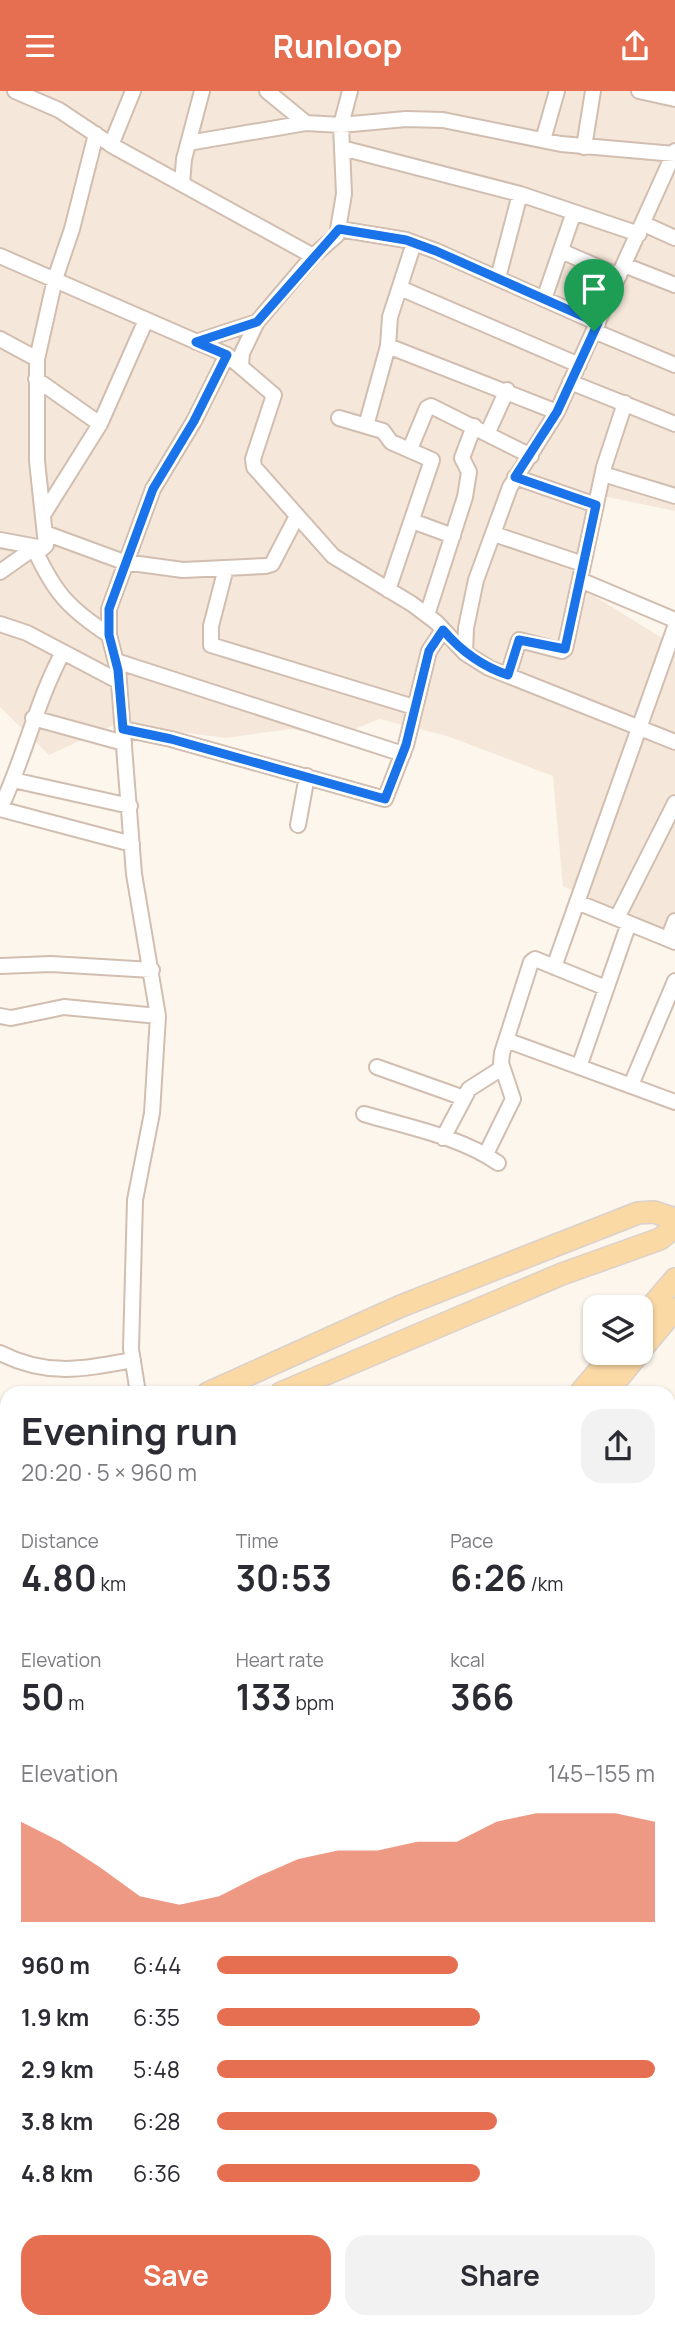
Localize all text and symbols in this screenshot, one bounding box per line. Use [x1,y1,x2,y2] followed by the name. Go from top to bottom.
[273,24,402,68] text: Runloop
[21,27,59,65] icon: menu
[616,27,654,65] icon: share
[564,259,624,331] pin
[575,270,613,308] icon: arrive
[583,1295,653,1365] map controls
[583,1295,653,1365] button: layers
[21,1404,238,1456] text: Evening run
[581,1409,655,1483] button: share
[21,1456,197,1488] text: 20:20 · 5 × 960 m
[21,1528,99,1554] text: Distance
[236,1528,279,1554] text: Time
[450,1528,493,1554] text: Pace
[21,1554,97,1602] text: 4.80
[236,1554,332,1602] text: 30:53
[450,1554,527,1602] text: 6:26
[97,1571,126,1597] text: km
[527,1571,563,1597] text: /km
[21,1647,101,1673] text: Elevation
[236,1647,324,1673] text: Heart rate
[450,1647,485,1673] text: kcal
[21,1673,65,1721] text: 50
[236,1673,292,1721] text: 133
[450,1673,514,1721] text: 366
[65,1690,84,1716] text: m
[292,1690,334,1716] text: bpm
[21,1757,118,1789] text: Elevation
[548,1757,655,1789] text: 145–155 m
[21,1949,90,1981] text: 960 m
[133,1949,182,1981] text: 6:44
[21,2001,89,2033] text: 1.9 km
[133,2001,180,2033] text: 6:35
[21,2053,94,2085] text: 2.9 km
[133,2053,180,2085] text: 5:48
[21,2105,93,2137] text: 3.8 km
[133,2105,181,2137] text: 6:28
[21,2157,93,2189] text: 4.8 km
[133,2157,181,2189] text: 6:36
[21,2235,331,2315] button: Save
[345,2235,655,2315] button: Share

